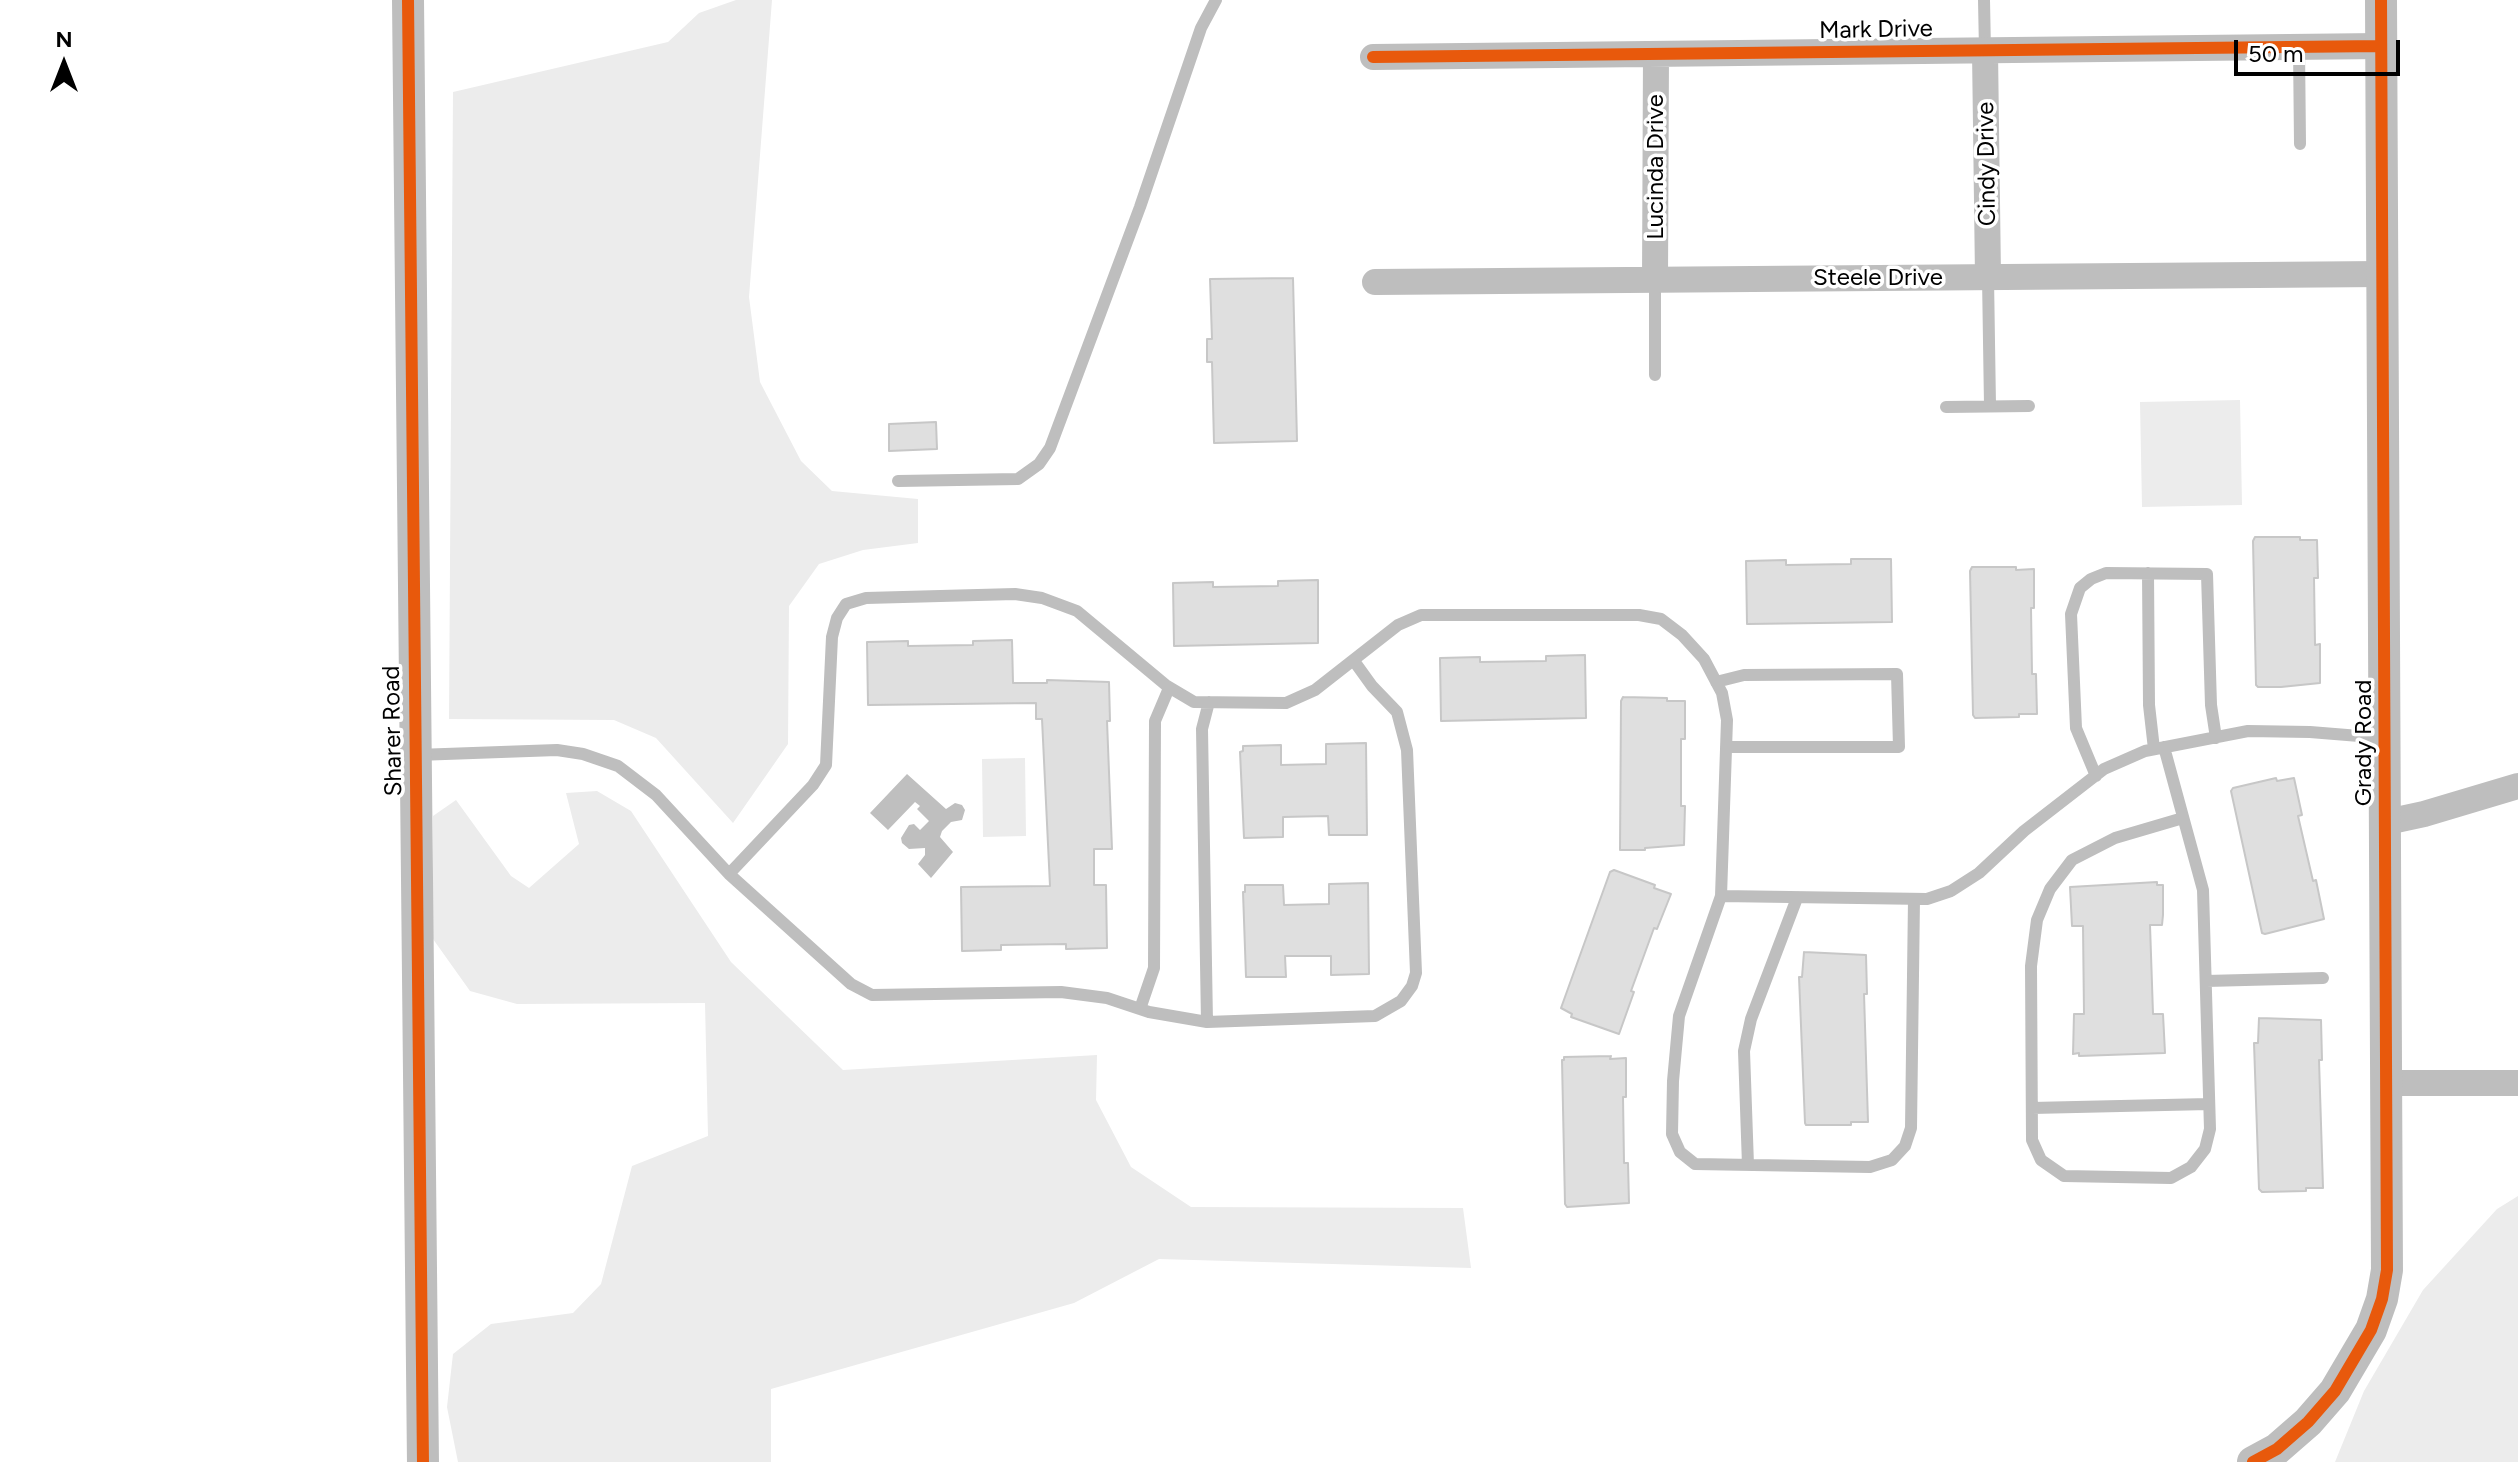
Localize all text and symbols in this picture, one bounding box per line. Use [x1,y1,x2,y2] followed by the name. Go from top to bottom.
[1819,15,1933,45] street label: Mark Drive
[24,24,104,104] north arrow
[2238,24,2404,74] scale bar
[55,26,73,53] text: N
[2248,39,2304,68] text: 50 m
[1642,94,1670,240] street label: Lucinda Drive
[1972,102,2002,226] street label: Cindy Drive
[1813,264,1943,292] street label: Steele Drive
[377,665,409,797] street label: Sharer Road
[2350,680,2378,806] street label: Grady Road

